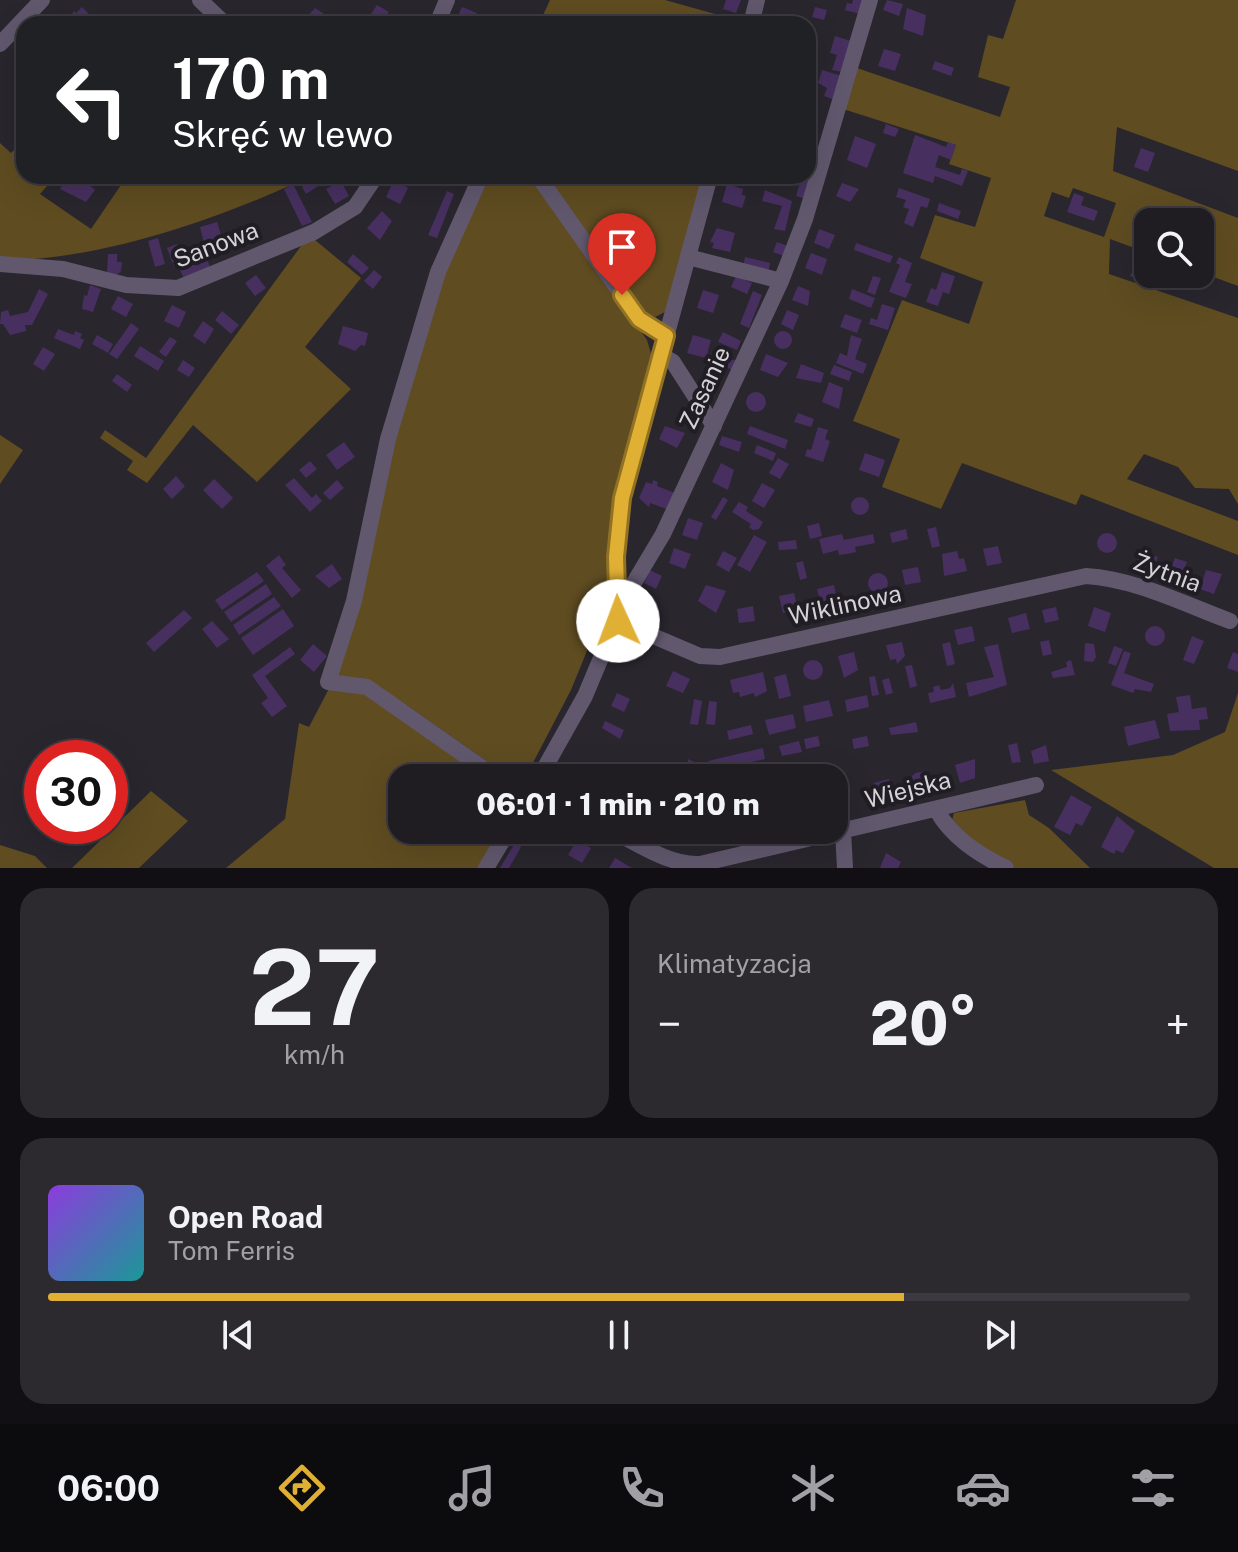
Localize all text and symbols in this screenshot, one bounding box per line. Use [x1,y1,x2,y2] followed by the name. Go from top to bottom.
[172,46,329,112] text: 170 m
[40,48,144,152] icon: left
[172,113,393,155] text: Skręć w lewo
[1134,208,1214,288] map controls
[1134,208,1214,288] button: search
[588,213,656,295] pin
[169,215,262,273] street label: Sanowa
[600,225,644,269] icon: arrive
[673,342,735,433] street label: Zasanie
[1130,547,1205,597] street label: Żytnia
[786,578,904,630] street label: Wiklinowa
[576,579,660,663] position arrow
[24,740,128,844] speed limit sign: 30
[862,765,953,813] street label: Wiejska
[476,786,760,822] text: 06:01 · 1 min · 210 m
[249,926,380,1048] text: 27
[657,948,812,979] text: Klimatyzacja
[870,988,977,1059] text: 20°
[657,998,681,1050] text: −
[1166,998,1190,1050] text: +
[284,1039,345,1070] text: km/h
[168,1199,323,1235] text: Open Road
[168,1235,295,1266] text: Tom Ferris
[216,1313,260,1357] icon: previous
[597,1313,641,1357] icon: pause
[978,1313,1022,1357] icon: next
[274,1460,330,1516] icon: directions
[444,1460,500,1516] icon: music
[614,1460,670,1516] icon: phone
[785,1460,841,1516] icon: climate
[955,1460,1011,1516] icon: car
[1125,1460,1181,1516] icon: filters
[57,1467,160,1509] text: 06:00

